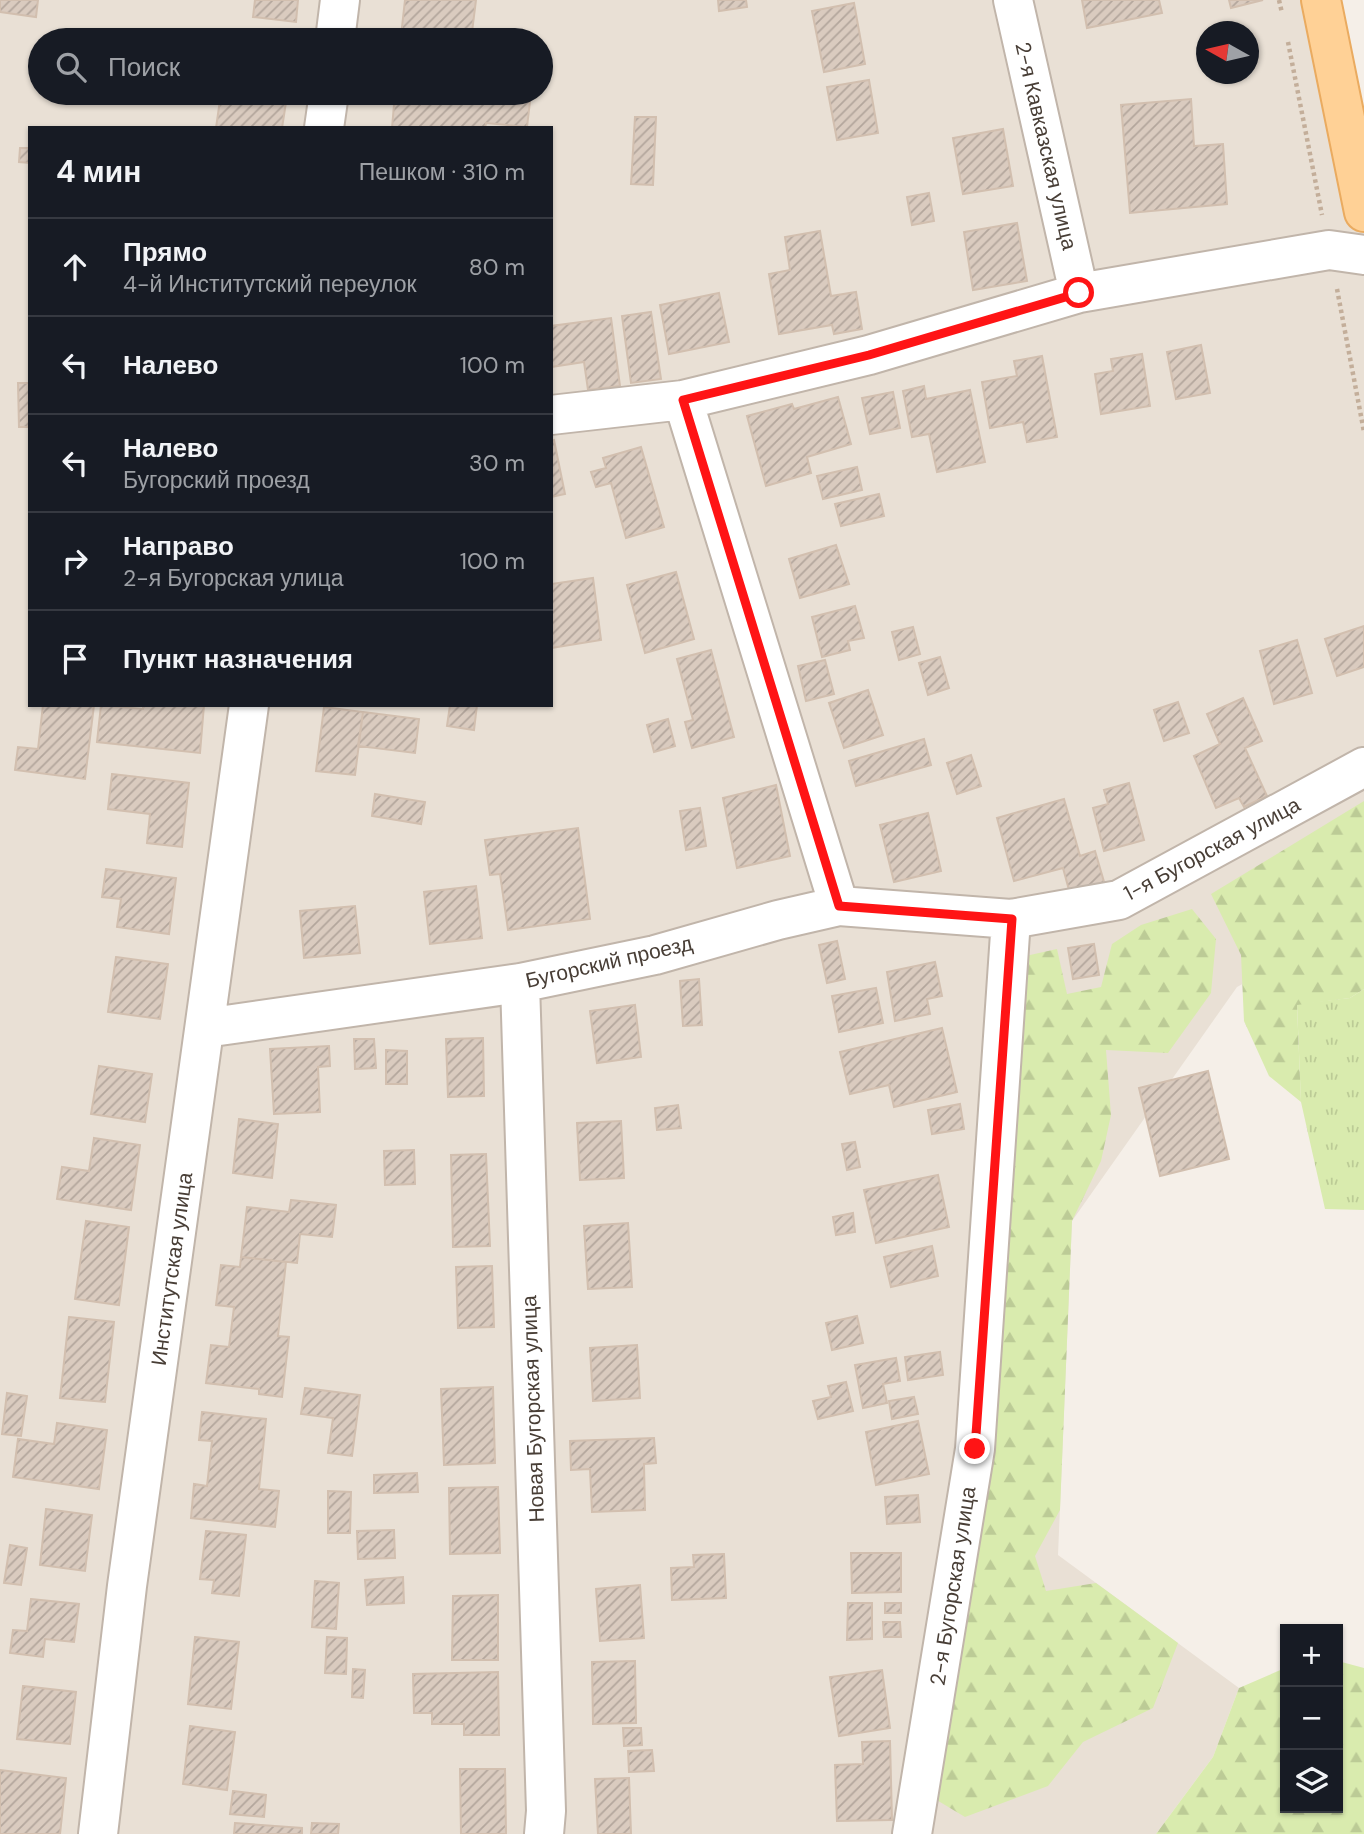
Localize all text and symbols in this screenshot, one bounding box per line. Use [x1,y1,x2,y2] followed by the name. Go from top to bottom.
[1196,21,1259,84] north arrow
[28,28,553,105] search box
[1008,39,1084,253] street label: 2-я Кавказская улица
[52,48,90,86] icon: search
[108,50,180,84] text: Поиск
[56,152,141,191] text: 4 мин
[359,157,525,187] text: Пешком · 310 m
[123,235,207,269] text: Прямо
[56,248,94,286] icon: ahead
[469,252,525,282] text: 80 m
[123,269,417,299] text: 4-й Институтский переулок
[1063,277,1094,308] route start
[56,346,94,384] icon: left
[123,348,218,382] text: Налево
[460,350,525,380] text: 100 m
[123,431,218,465] text: Налево
[56,444,94,482] icon: left
[469,448,525,478] text: 30 m
[123,465,310,495] text: Бугорский проезд
[123,529,234,563] text: Направо
[56,542,94,580] icon: right
[460,546,525,576] text: 100 m
[123,563,343,593] text: 2-я Бугорская улица
[56,640,94,678] icon: arrive
[123,642,353,676] text: Пункт назначения
[1119,791,1305,907] street label: 1-я Бугорская улица
[523,929,695,995] street label: Бугорский проезд
[145,1170,199,1367] street label: Институтская улица
[515,1295,551,1523] street label: Новая Бугорская улица
[959,1433,990,1464] route end
[923,1484,983,1688] street label: 2-я Бугорская улица
[1280,1624,1343,1813] map controls
[1280,1624,1343,1687] button: +
[1280,1687,1343,1750] button: −
[1280,1750,1343,1813] button: layers

